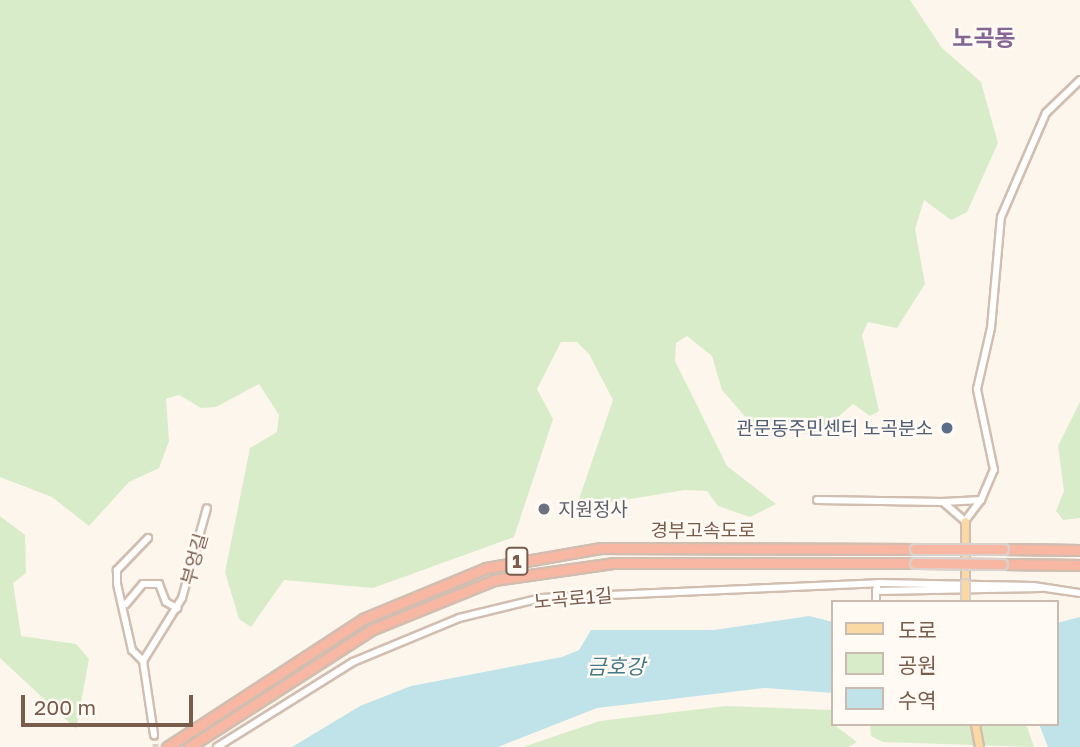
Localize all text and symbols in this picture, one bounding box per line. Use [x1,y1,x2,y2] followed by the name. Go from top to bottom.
[952,23,1016,51] district label: 노곡동
[736,417,933,439] place label: 관문동주민센터 노곡분소
[939,420,955,436] marker: 관문동주민센터 노곡분소
[558,498,628,520] place label: 지원정사
[536,501,552,517] marker: 지원정사
[651,519,755,541] street label: 경부고속도로
[176,531,212,587] street label: 부엉길
[505,546,529,576] road number: 1
[533,583,613,613] street label: 노곡로1길
[832,600,1059,726] legend
[898,617,937,643] text: 도로
[898,652,937,678] text: 공원
[587,653,645,679] water label: 금호강
[24,680,196,724] scale bar
[898,687,937,713] text: 수역
[34,694,96,720] text: 200 m

